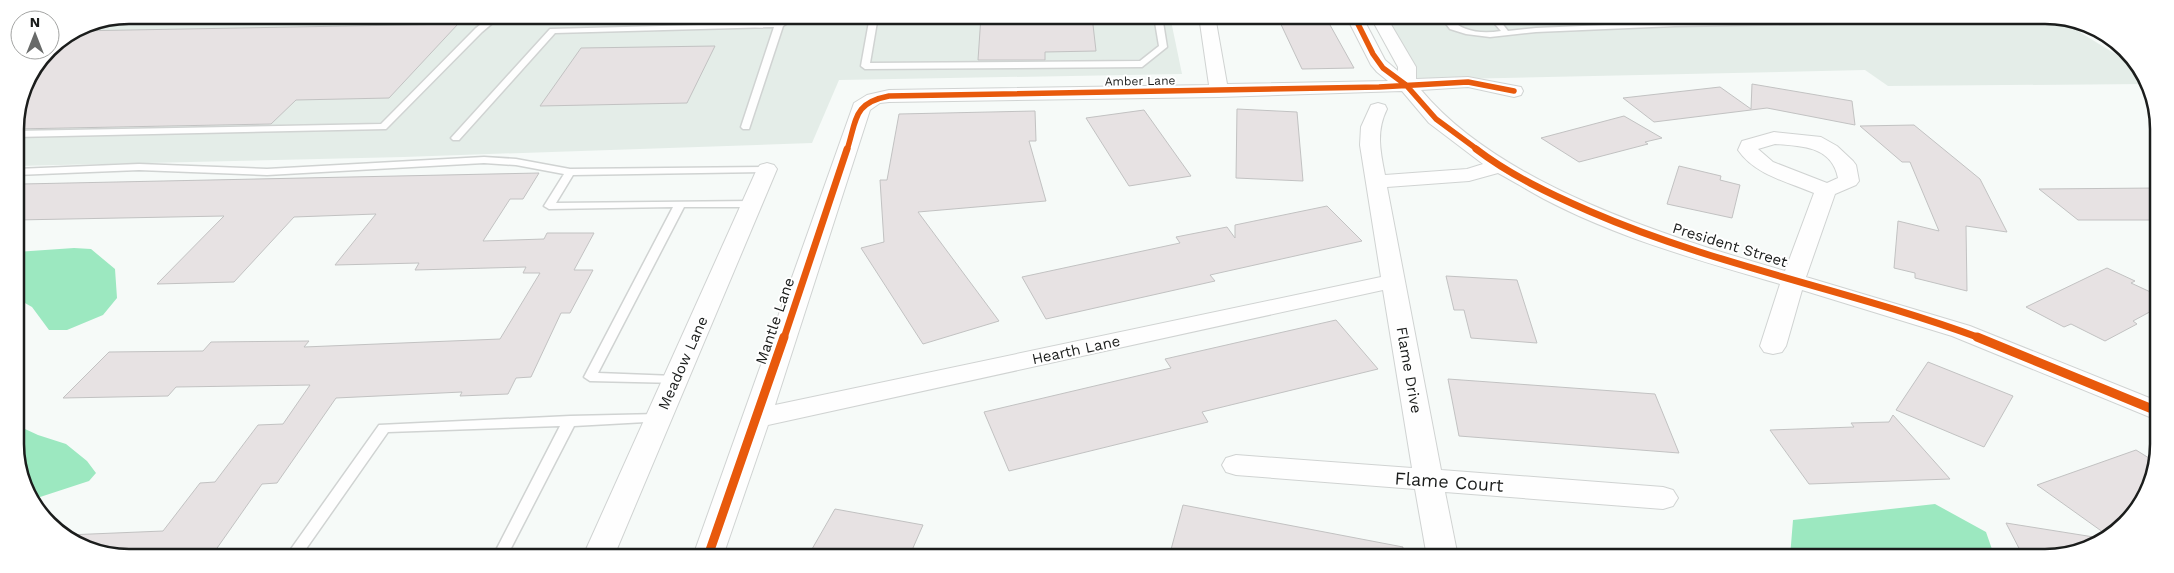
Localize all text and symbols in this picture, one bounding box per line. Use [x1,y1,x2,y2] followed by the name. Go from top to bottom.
[10,10,60,60] north arrow
[30,14,40,30] text: N
[1104,73,1176,89] street label: Amber Lane
[1670,219,1790,271] street label: President Street
[752,275,798,367] street label: Mantle Lane
[654,313,712,413] street label: Meadow Lane
[1393,325,1425,415] street label: Flame Drive
[1030,332,1122,368] street label: Hearth Lane
[1394,467,1505,496] street label: Flame Court

